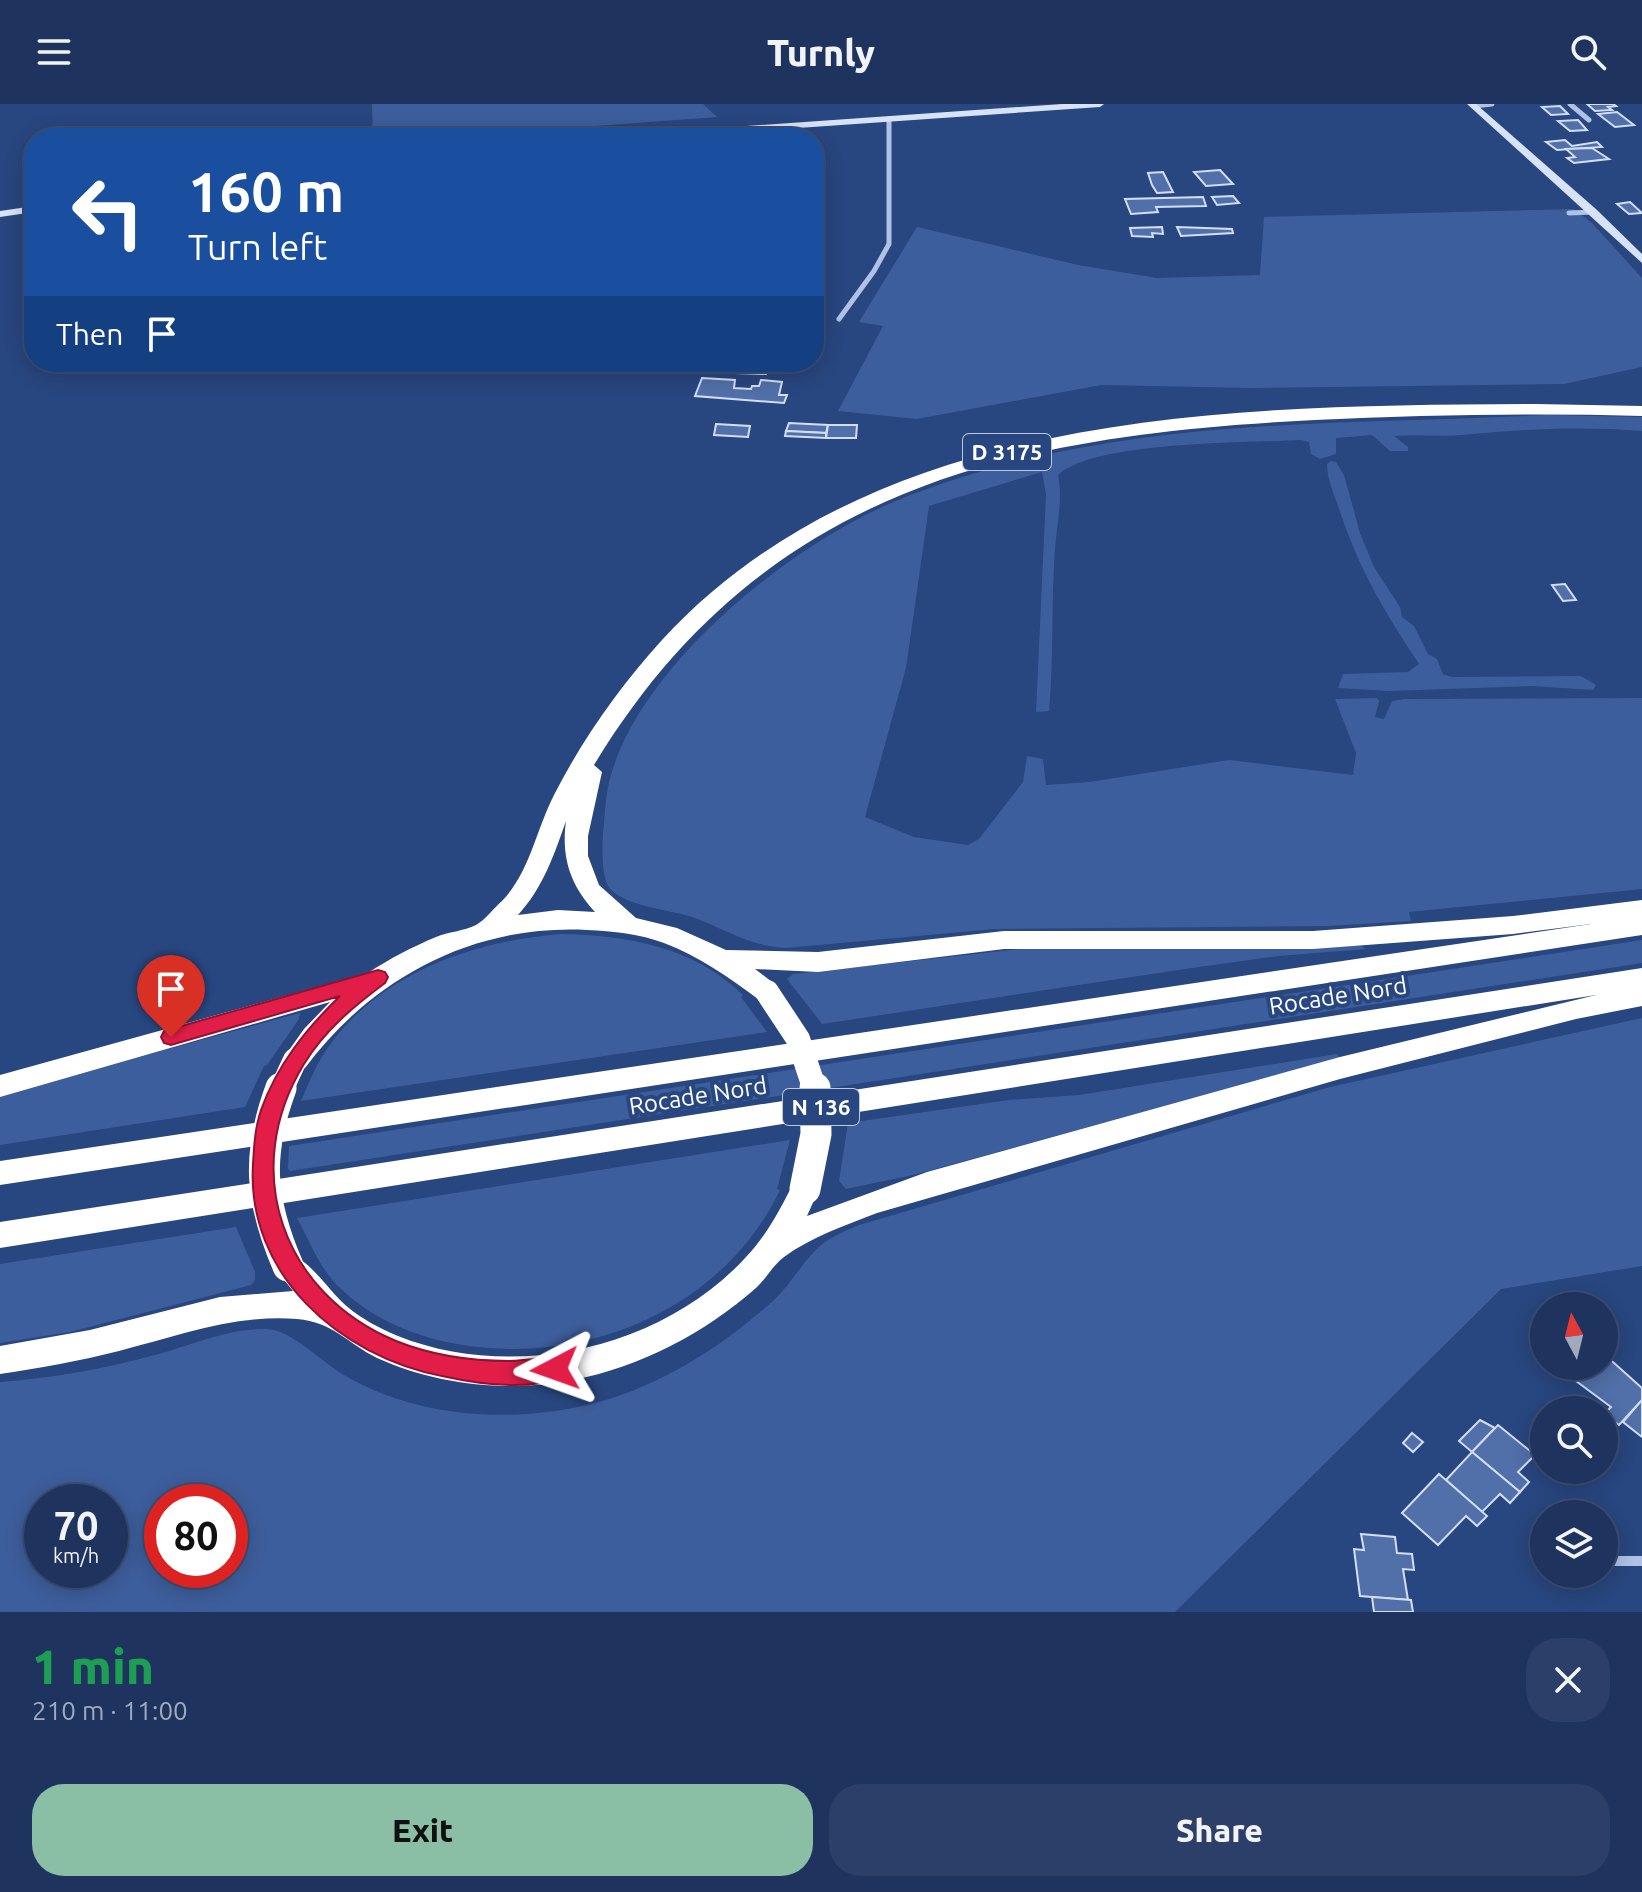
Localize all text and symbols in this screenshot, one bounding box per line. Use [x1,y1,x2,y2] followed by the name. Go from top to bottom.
[32,30,76,74] icon: menu
[1566,30,1610,74] icon: search
[767,32,875,73] text: Turnly
[56,160,160,264] icon: left
[188,160,344,223] text: 160 m
[188,226,327,267] text: Turn left
[140,312,184,356] icon: arrive
[56,317,124,351] text: Then
[963,434,1051,470] road number: D 3175
[137,955,205,1037] pin
[149,967,193,1011] icon: arrive
[1267,971,1409,1020] street label: Rocade Nord
[627,1071,769,1120] street label: Rocade Nord
[783,1089,859,1125] road number: N 136
[1530,1292,1618,1380] north arrow
[1530,1292,1618,1588] map controls
[513,1327,597,1411] position arrow
[1530,1396,1618,1484] button: search
[144,1484,248,1588] speed limit sign: 80
[1530,1500,1618,1588] button: layers
[53,1503,99,1548] text: 70
[53,1544,99,1567] text: km/h
[1526,1638,1610,1722] button: close
[32,1639,154,1693] text: 1 min
[32,1696,188,1725] text: 210 m · 11:00
[32,1784,813,1876] button: Exit
[829,1784,1610,1876] button: Share

